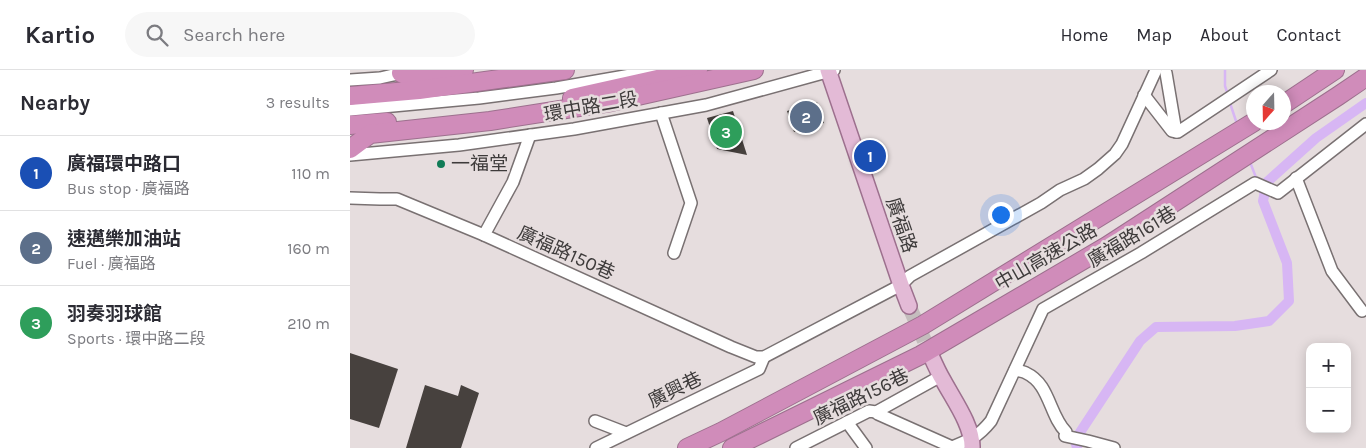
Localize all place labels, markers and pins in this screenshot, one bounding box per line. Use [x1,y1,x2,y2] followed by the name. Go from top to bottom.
[790,98,822,136] pin: 2
[710,113,742,151] pin: 3
[854,137,886,175] pin: 1
[451,153,508,175] place label: 一福堂
[435,158,447,170] marker: 一福堂

